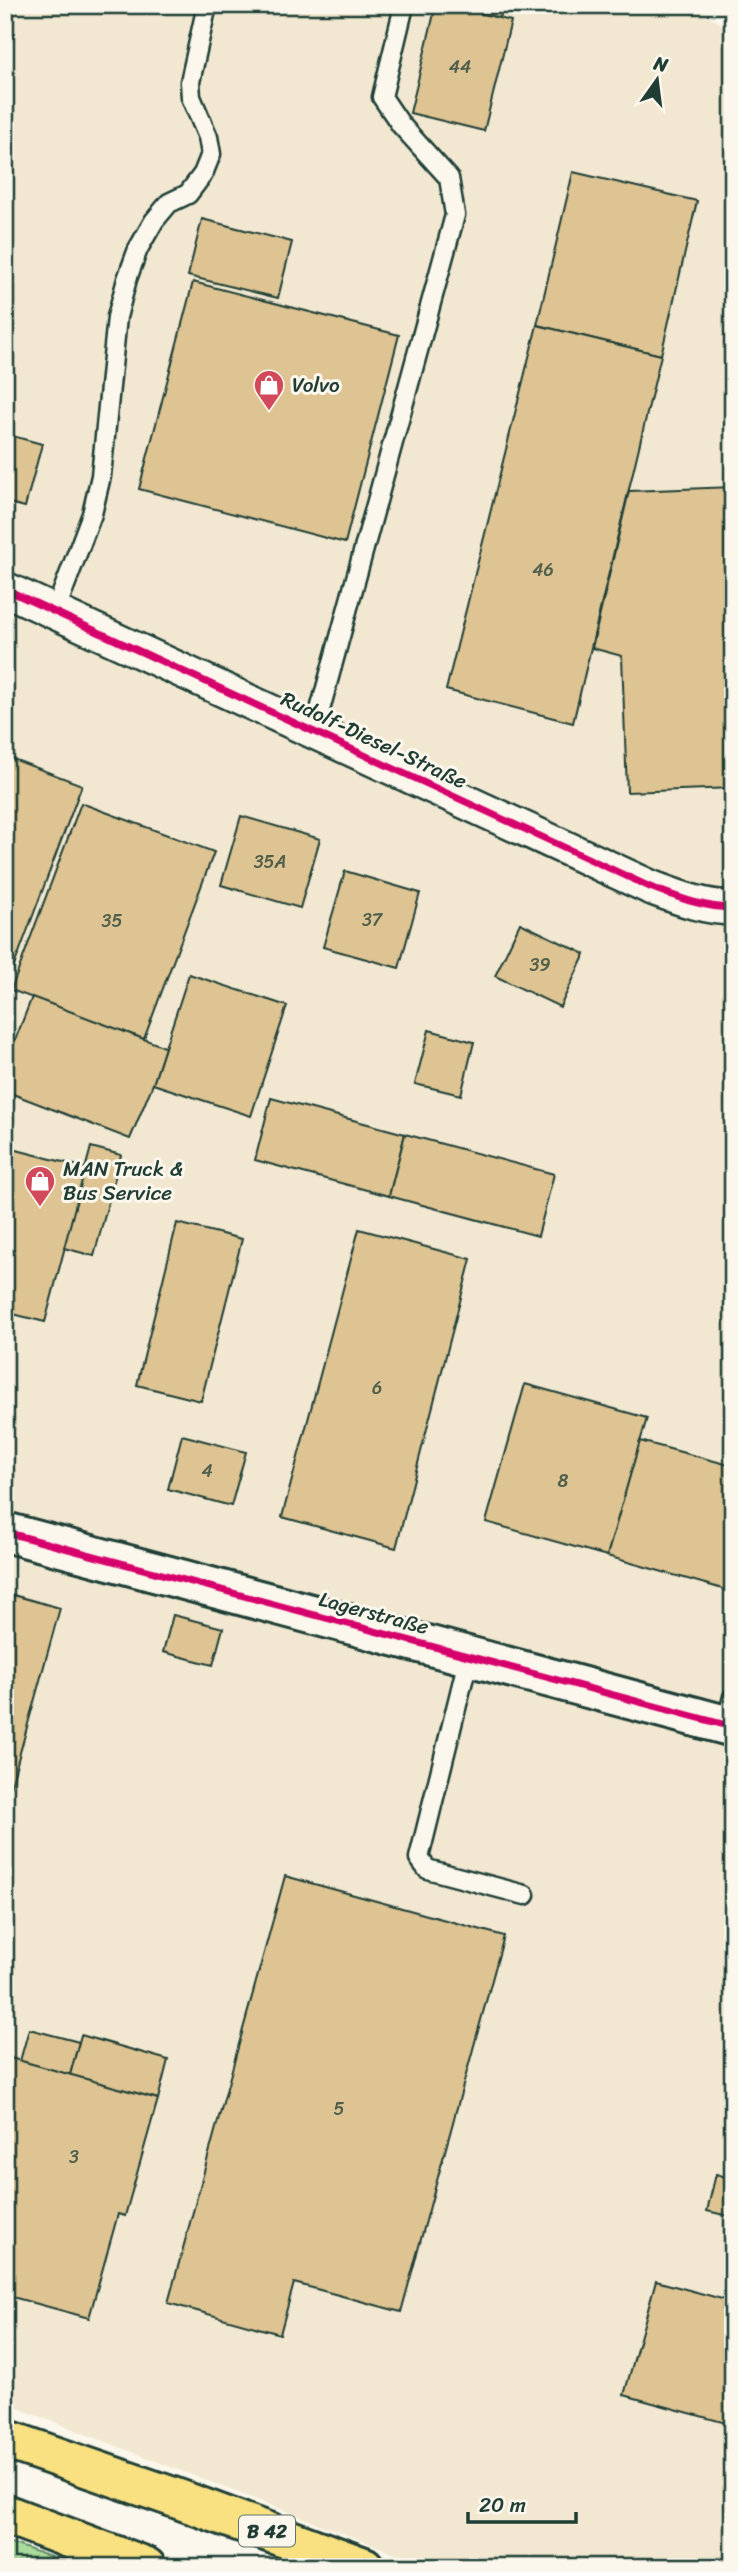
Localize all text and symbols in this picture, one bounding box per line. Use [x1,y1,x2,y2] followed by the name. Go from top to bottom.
[622,46,692,116] north arrow
[650,46,672,82] text: N
[449,51,471,83] house number: 44
[292,366,340,404] place label: Volvo
[252,368,286,412] shop icon: Volvo
[532,554,554,586] house number: 46
[274,680,474,800] street label: Rudolf-Diesel-Straße
[254,846,286,878] house number: 35A
[362,904,384,936] house number: 37
[102,905,122,937] house number: 35
[530,949,550,981] house number: 39
[63,1150,183,1212] place label: MAN Truck & Bus Service
[23,1164,57,1208] shop icon: MAN Truck & Bus Service
[372,1372,382,1404] house number: 6
[201,1455,213,1487] house number: 4
[558,1465,569,1497] house number: 8
[315,1580,433,1646] street label: Lagerstraße
[334,2093,345,2125] house number: 5
[69,2141,79,2173] house number: 3
[468,2481,577,2525] scale bar
[479,2486,526,2524] text: 20 m
[239,2516,295,2546] road number: B 42

